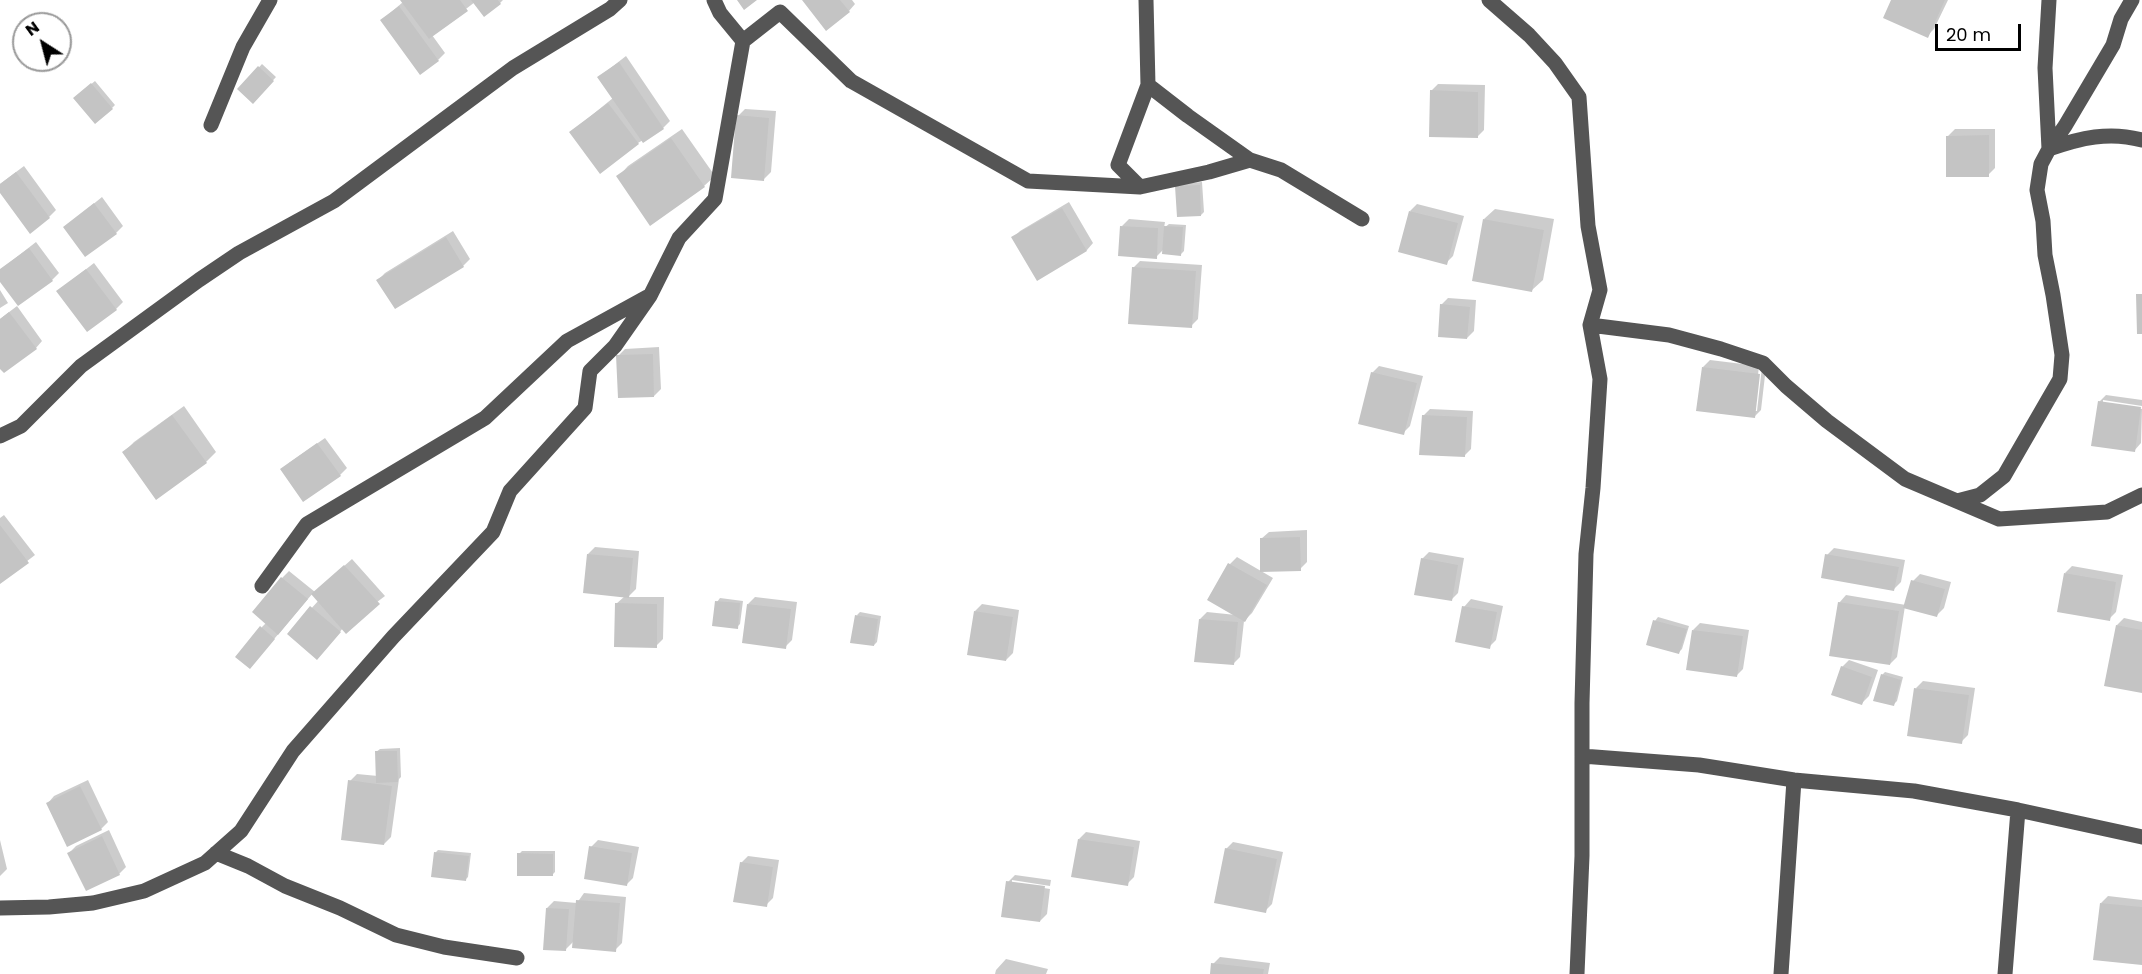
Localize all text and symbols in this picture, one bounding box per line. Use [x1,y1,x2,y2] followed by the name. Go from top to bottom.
[12,12,72,72] north arrow
[1938,12,2024,50] scale bar
[21,16,44,41] text: N
[1946,22,1991,47] text: 20 m

